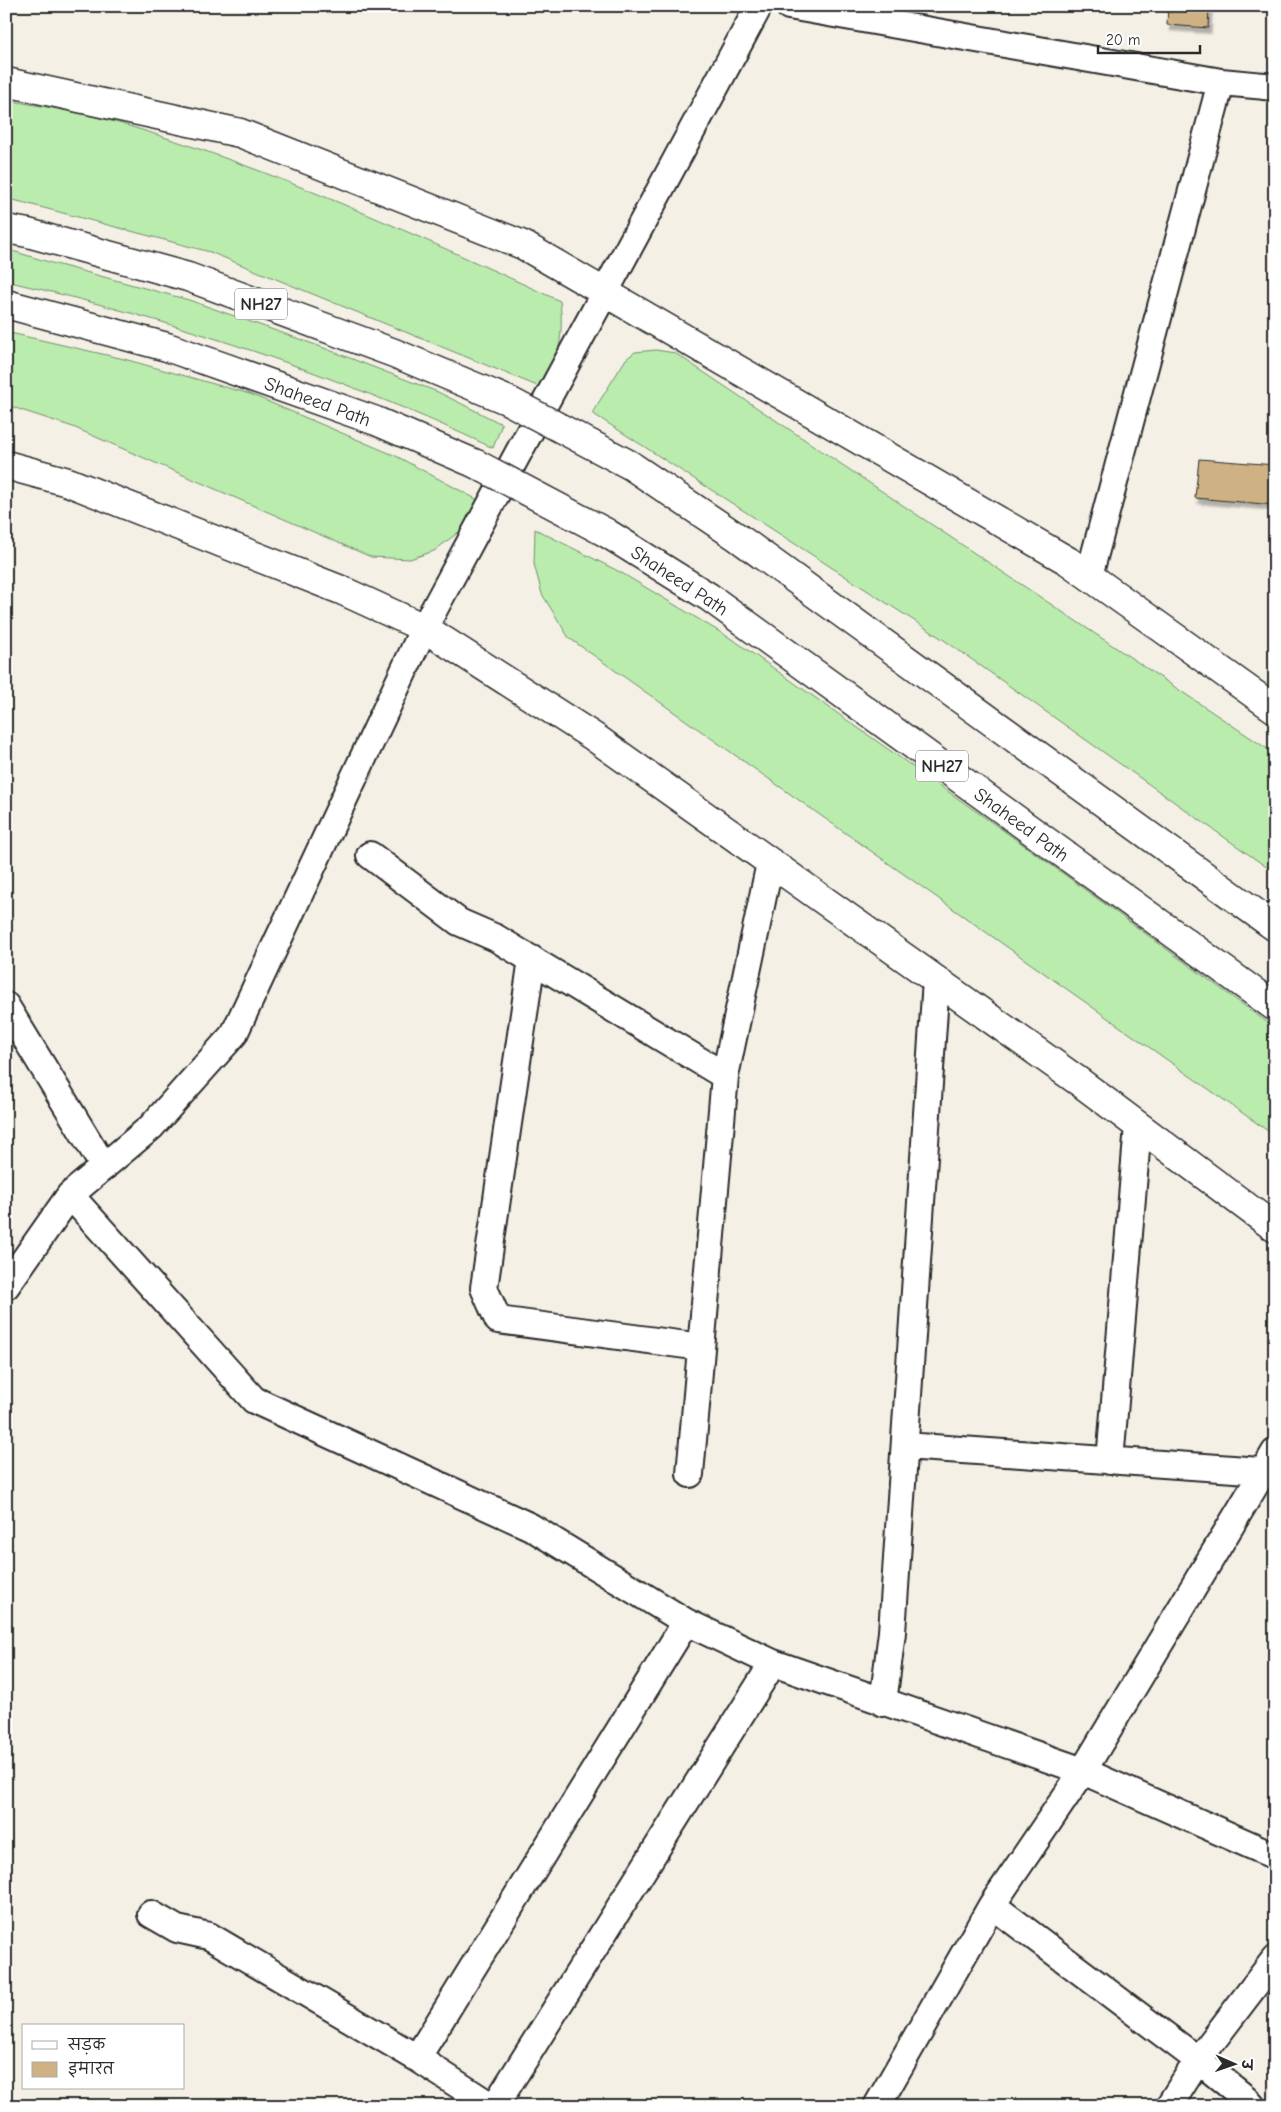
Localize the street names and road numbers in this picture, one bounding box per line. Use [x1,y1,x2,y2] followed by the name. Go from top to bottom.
[235,288,287,320] road number: NH27
[262,373,374,431] street label: Shaheed Path
[627,541,732,620] street label: Shaheed Path
[916,750,968,781] road number: NH27
[970,783,1073,866] street label: Shaheed Path

